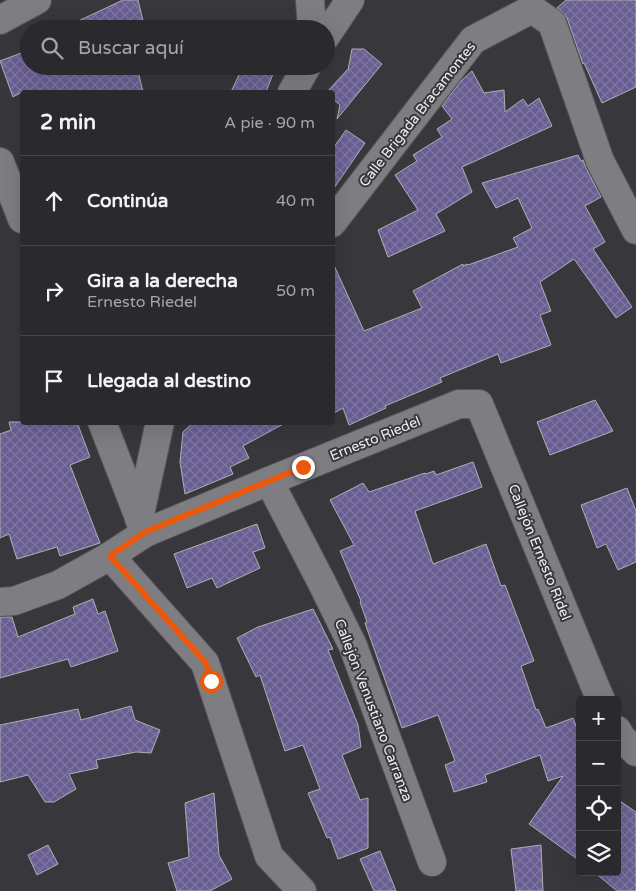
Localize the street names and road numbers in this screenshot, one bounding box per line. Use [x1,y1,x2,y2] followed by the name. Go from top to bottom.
[355,38,479,190] street label: Calle Brigada Bracamontes
[327,413,423,464] street label: Ernesto Riedel
[504,482,575,623] street label: Callejón Ernesto Ridel
[331,616,416,804] street label: Callejón Venustiano Carranza

